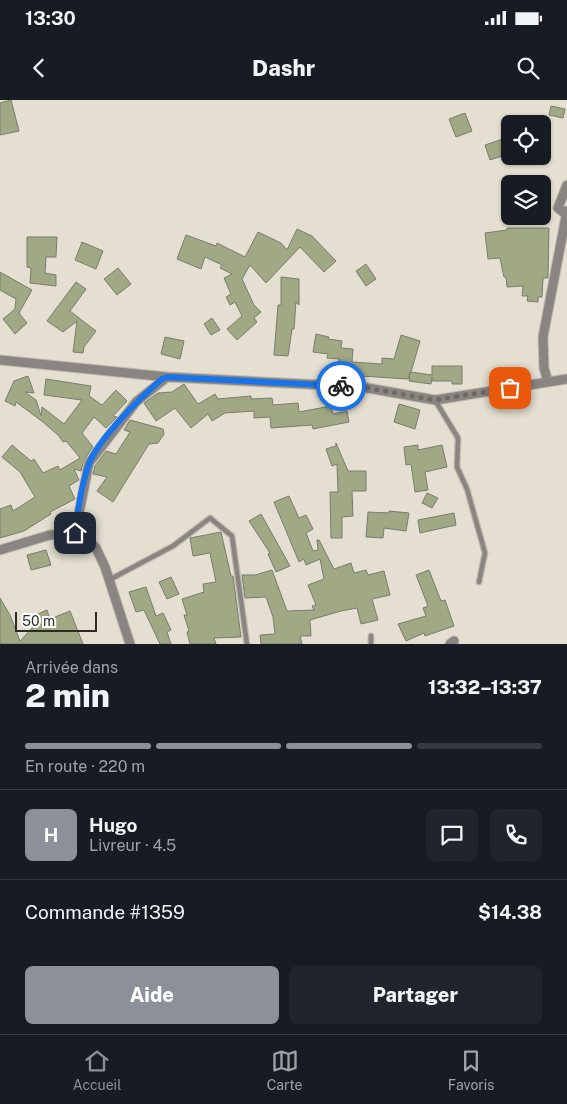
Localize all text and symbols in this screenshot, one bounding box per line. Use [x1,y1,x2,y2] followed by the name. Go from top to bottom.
[25,7,76,29] text: 13:30
[25,54,53,82] icon: back
[514,54,542,82] icon: search
[252,55,315,81] text: Dashr
[501,115,551,225] map controls
[501,115,551,165] button: locate
[501,175,551,225] button: layers
[316,361,366,411] courier
[489,367,531,409] pin
[327,372,355,400] icon: bike
[496,374,524,402] icon: bag
[54,512,96,554] pin
[61,519,89,547] icon: home
[15,609,98,632] scale bar
[22,613,55,629] text: 50 m
[25,658,118,677] text: Arrivée dans
[428,676,542,698] text: 13:32–13:37
[25,677,110,714] text: 2 min
[25,757,145,776] text: En route · 220 m
[426,809,478,861] button: chat
[490,809,542,861] button: phone
[89,814,138,836] text: Hugo
[44,824,58,846] text: H
[89,836,176,855] text: Livreur · 4.5
[25,901,185,923] text: Commande #1359
[478,901,542,923] text: $14.38
[25,966,279,1024] button: Aide
[289,966,542,1024] button: Partager
[73,1047,121,1093] tab: Accueil
[267,1047,302,1093] tab: Carte
[448,1047,494,1093] tab: Favoris

